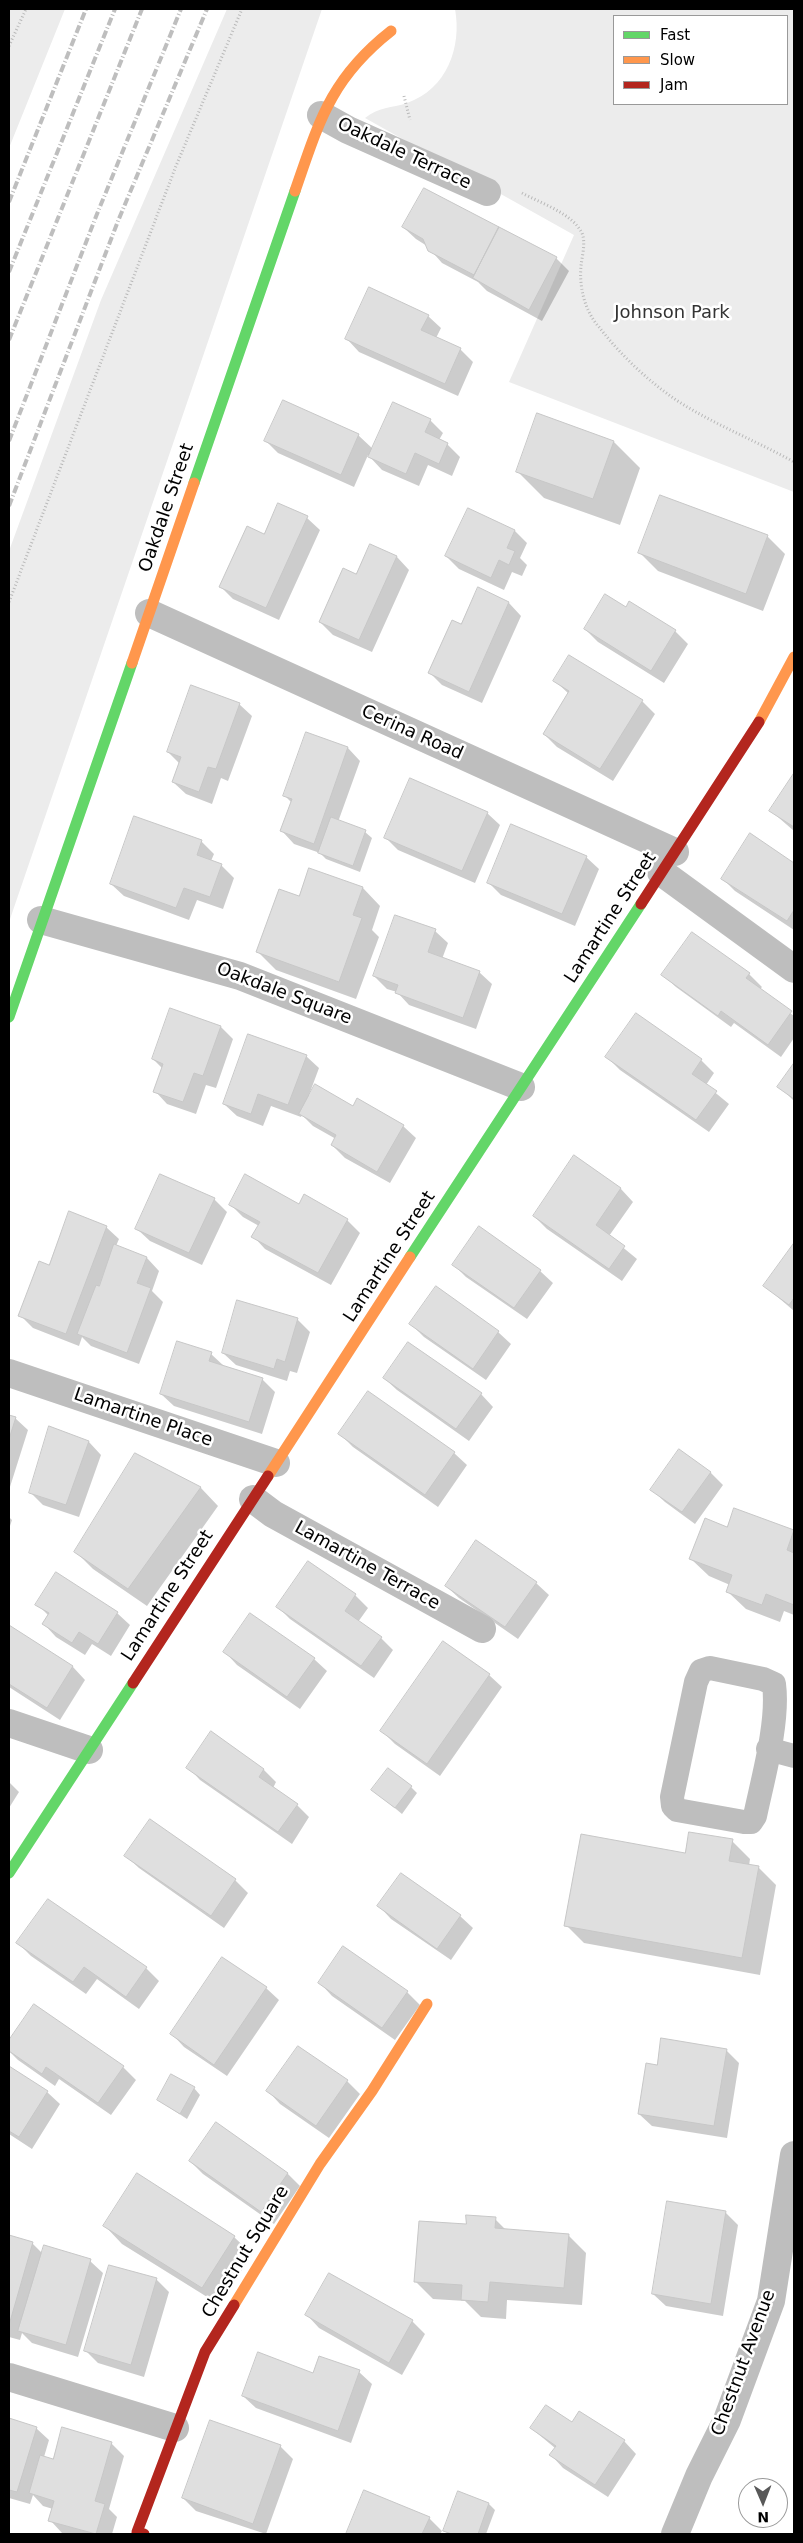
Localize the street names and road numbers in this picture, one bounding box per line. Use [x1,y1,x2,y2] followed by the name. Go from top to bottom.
[334,113,474,195] street label: Oakdale Terrace
[135,441,199,575] street label: Oakdale Street
[358,701,466,765] street label: Cerina Road
[561,848,661,988] street label: Lamartine Street
[213,958,355,1030] street label: Oakdale Square
[340,1187,440,1327] street label: Lamartine Street
[71,1384,215,1452] street label: Lamartine Place
[291,1517,443,1615] street label: Lamartine Terrace
[118,1526,218,1666] street label: Lamartine Street
[198,2182,294,2322] street label: Chestnut Square
[708,2287,780,2439] street label: Chestnut Avenue

